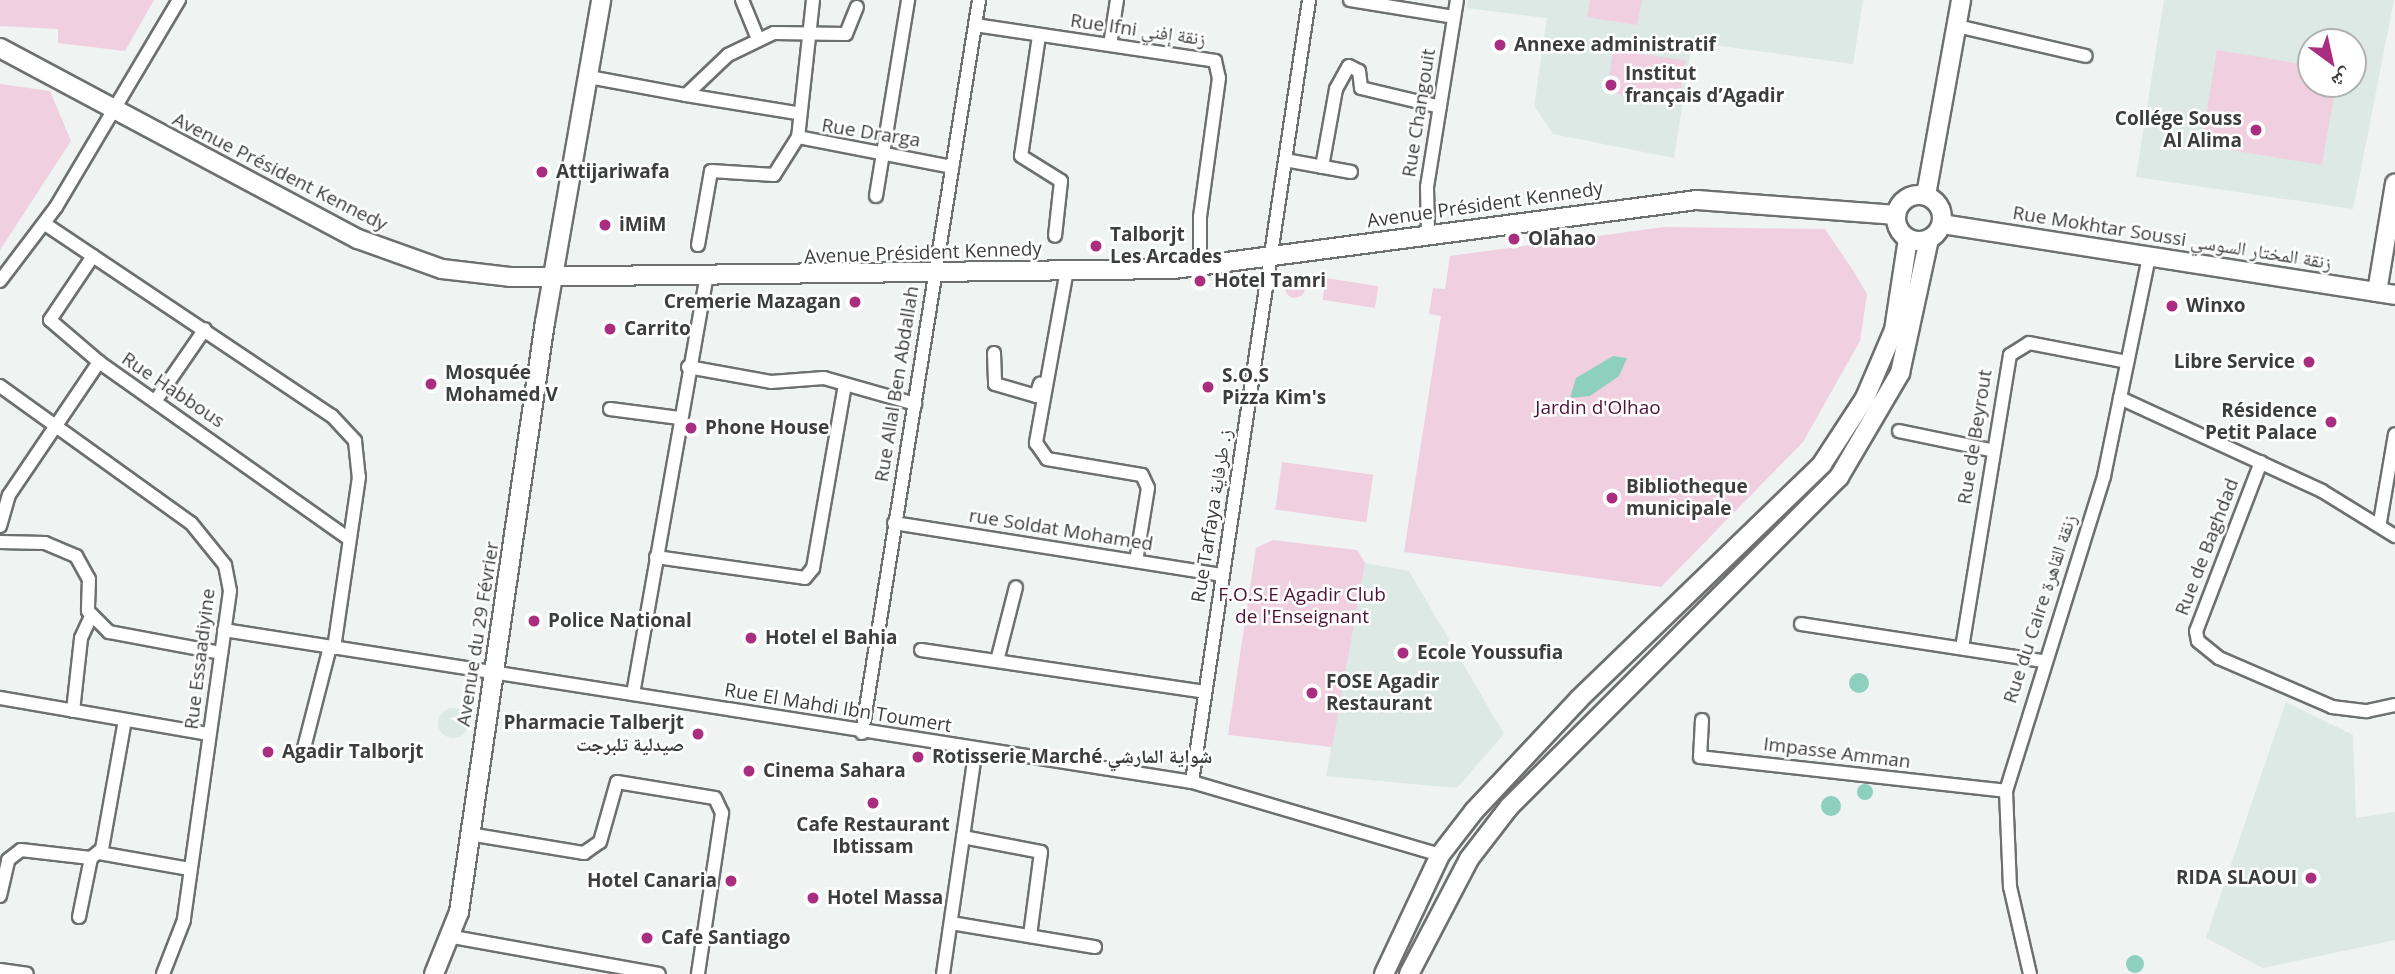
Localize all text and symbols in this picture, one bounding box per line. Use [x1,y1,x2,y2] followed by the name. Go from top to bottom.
[1069,9,1207,51] street label: Rue Ifni زنقة إفني
[2297,28,2367,98] north arrow
[1514,34,1716,56] place label: Annexe administratif
[1492,37,1508,53] marker: Annexe administratif
[1398,47,1440,179] street label: Rue Changouit
[1625,63,1784,107] place label: Institut français d’Agadir
[2327,63,2358,95] text: ش
[1603,77,1619,93] marker: Institut français d’Agadir
[169,108,391,236] street label: Avenue Président Kennedy
[2115,108,2242,152] place label: Collége Souss Al Alima
[820,114,922,152] street label: Rue Drarga
[2248,122,2264,138] marker: Collége Souss Al Alima
[556,161,670,183] place label: Attijariwafa
[534,164,550,180] marker: Attijariwafa
[1366,177,1604,233] street label: Avenue Président Kennedy
[2011,202,2333,274] street label: Rue Mokhtar Soussi زنقة المختار السوسي
[619,214,666,236] place label: iMiM
[597,217,613,233] marker: iMiM
[1110,224,1222,268] place label: Talborjt Les Arcades
[1528,228,1596,250] place label: Olahao
[1506,231,1522,247] marker: Olahao
[804,237,1042,269] street label: Avenue Président Kennedy
[1088,238,1104,254] marker: Talborjt Les Arcades
[1214,270,1326,292] place label: Hotel Tamri
[1192,273,1208,289] marker: Hotel Tamri
[870,284,924,484] street label: Rue Allal Ben Abdallah
[664,291,841,313] place label: Cremerie Mazagan
[847,294,863,310] marker: Cremerie Mazagan
[2186,295,2245,317] place label: Winxo
[2164,298,2180,314] marker: Winxo
[624,318,691,340] place label: Carrito
[602,321,618,337] marker: Carrito
[117,347,229,433] street label: Rue Habbous
[2174,351,2295,373] place label: Libre Service
[2301,354,2317,370] marker: Libre Service
[445,362,558,406] place label: Mosquée Mohamed V
[1222,365,1326,409] place label: S.O.S Pizza Kim's
[1953,368,1997,506] street label: Rue de Beyrout
[423,376,439,392] marker: Mosquée Mohamed V
[1200,379,1216,395] marker: S.O.S Pizza Kim's
[1535,397,1661,419] park label: Jardin d'Olhao
[2205,400,2317,444] place label: Résidence Petit Palace
[2323,414,2339,430] marker: Résidence Petit Palace
[705,417,829,439] place label: Phone House
[683,420,699,436] marker: Phone House
[1187,428,1237,604] street label: Rue Tarfaya ز. طرفاية
[2170,475,2244,619] street label: Rue de Baghdad
[1626,476,1748,520] place label: Bibliotheque municipale
[1604,490,1620,506] marker: Bibliotheque municipale
[967,504,1155,556] street label: rue Soldat Mohamed
[1999,512,2081,706] street label: Rue du Caire زنقة القاهرة
[452,540,504,728] street label: Avenue du 29 Février
[1218,584,1386,628] park label: F.O.S.E Agadir Club de l'Enseignant
[180,587,220,731] street label: Rue Essaadiyine
[548,610,692,632] place label: Police National
[526,613,542,629] marker: Police National
[765,627,897,649] place label: Hotel el Bahia
[743,630,759,646] marker: Hotel el Bahia
[1417,642,1563,664] place label: Ecole Youssufia
[1395,645,1411,661] marker: Ecole Youssufia
[1326,671,1439,715] place label: FOSE Agadir Restaurant
[723,679,953,737] street label: Rue El Mahdi Ibn Toumert
[1304,685,1320,701] marker: FOSE Agadir Restaurant
[503,712,684,756] place label: Pharmacie Talberjt صيدلية تلبرجت
[690,726,706,742] marker: Pharmacie Talberjt صيدلية تلبرجت
[1762,733,1912,773] street label: Impasse Amman
[282,741,423,763] place label: Agadir Talborjt
[260,744,276,760] marker: Agadir Talborjt
[932,746,1212,768] place label: Rotisserie Marché شواية المارشي
[910,749,926,765] marker: Rotisserie Marché شواية المارشي
[763,760,906,782] place label: Cinema Sahara
[741,763,757,779] marker: Cinema Sahara
[865,795,881,811] marker: Cafe Restaurant Ibtissam
[796,814,950,858] place label: Cafe Restaurant Ibtissam
[2176,867,2297,889] place label: RIDA SLAOUI
[587,870,717,892] place label: Hotel Canaria
[2303,870,2319,886] marker: RIDA SLAOUI
[723,873,739,889] marker: Hotel Canaria
[827,887,943,909] place label: Hotel Massa
[805,890,821,906] marker: Hotel Massa
[661,927,791,949] place label: Cafe Santiago
[639,930,655,946] marker: Cafe Santiago

